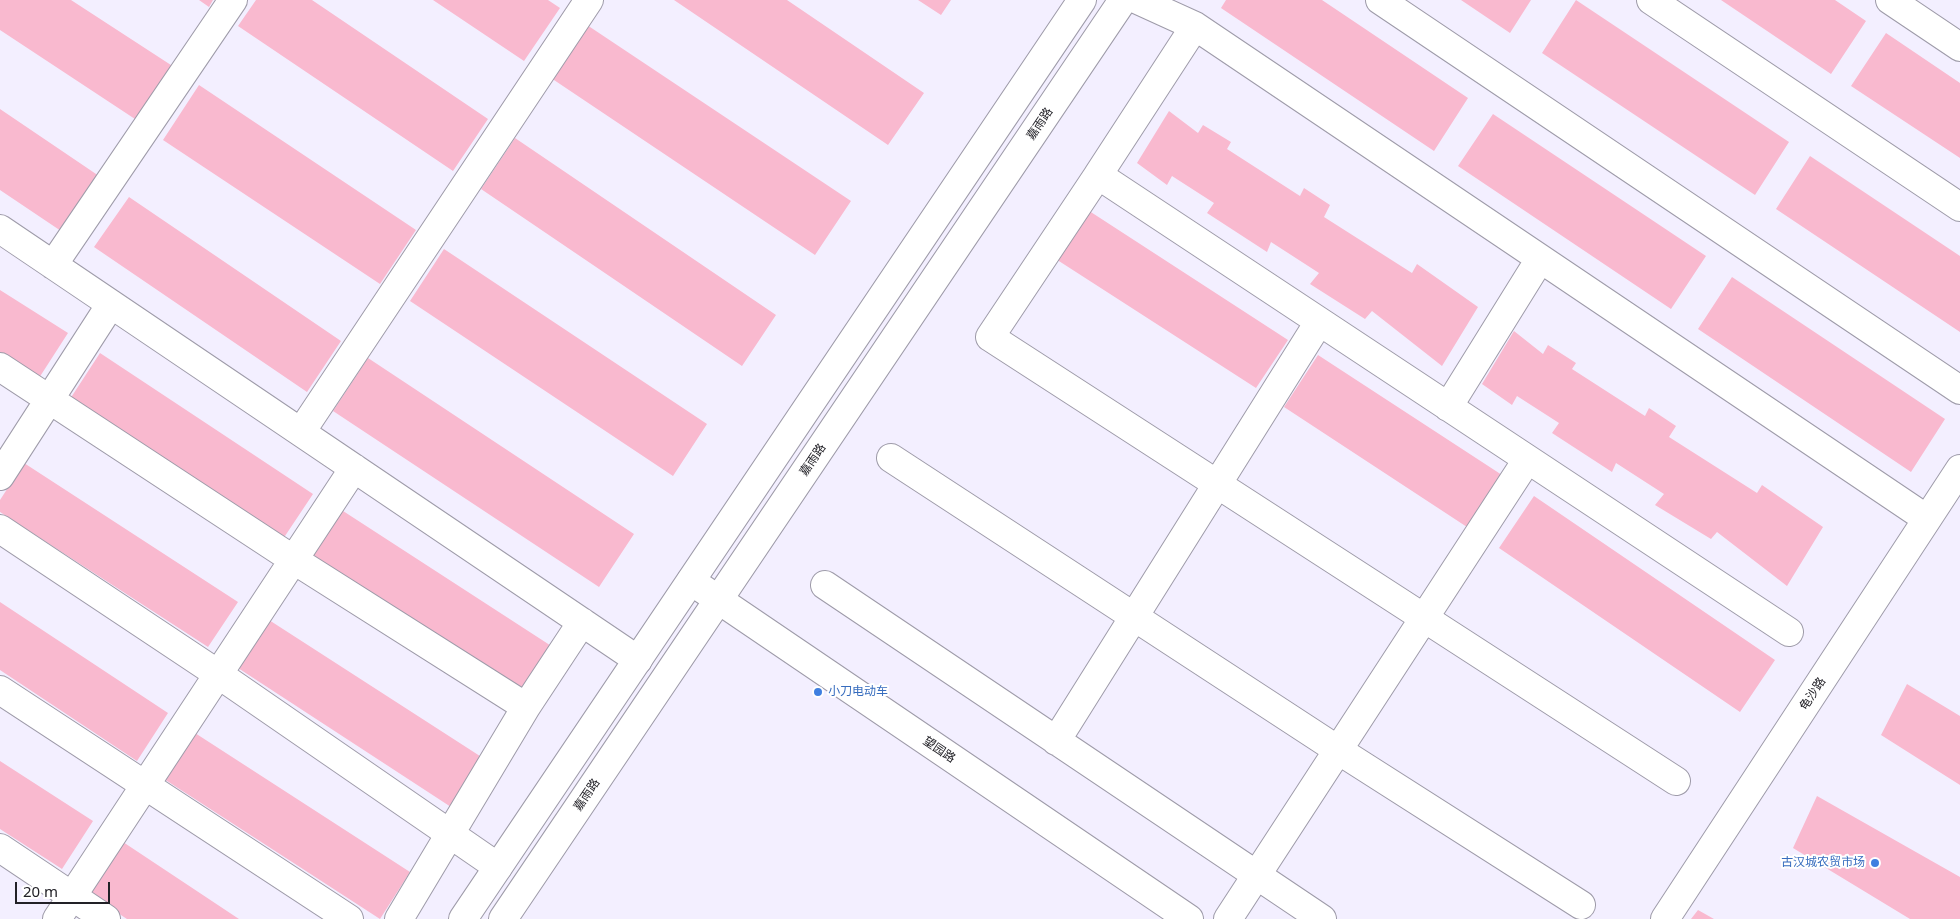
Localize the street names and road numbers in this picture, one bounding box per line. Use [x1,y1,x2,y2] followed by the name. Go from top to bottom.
[1024,105,1056,143] street label: 嘉雨路
[797,441,829,479] street label: 嘉雨路
[1797,675,1829,713] street label: 龟沙路
[920,734,958,766] street label: 望园路
[571,776,603,814] street label: 嘉雨路

